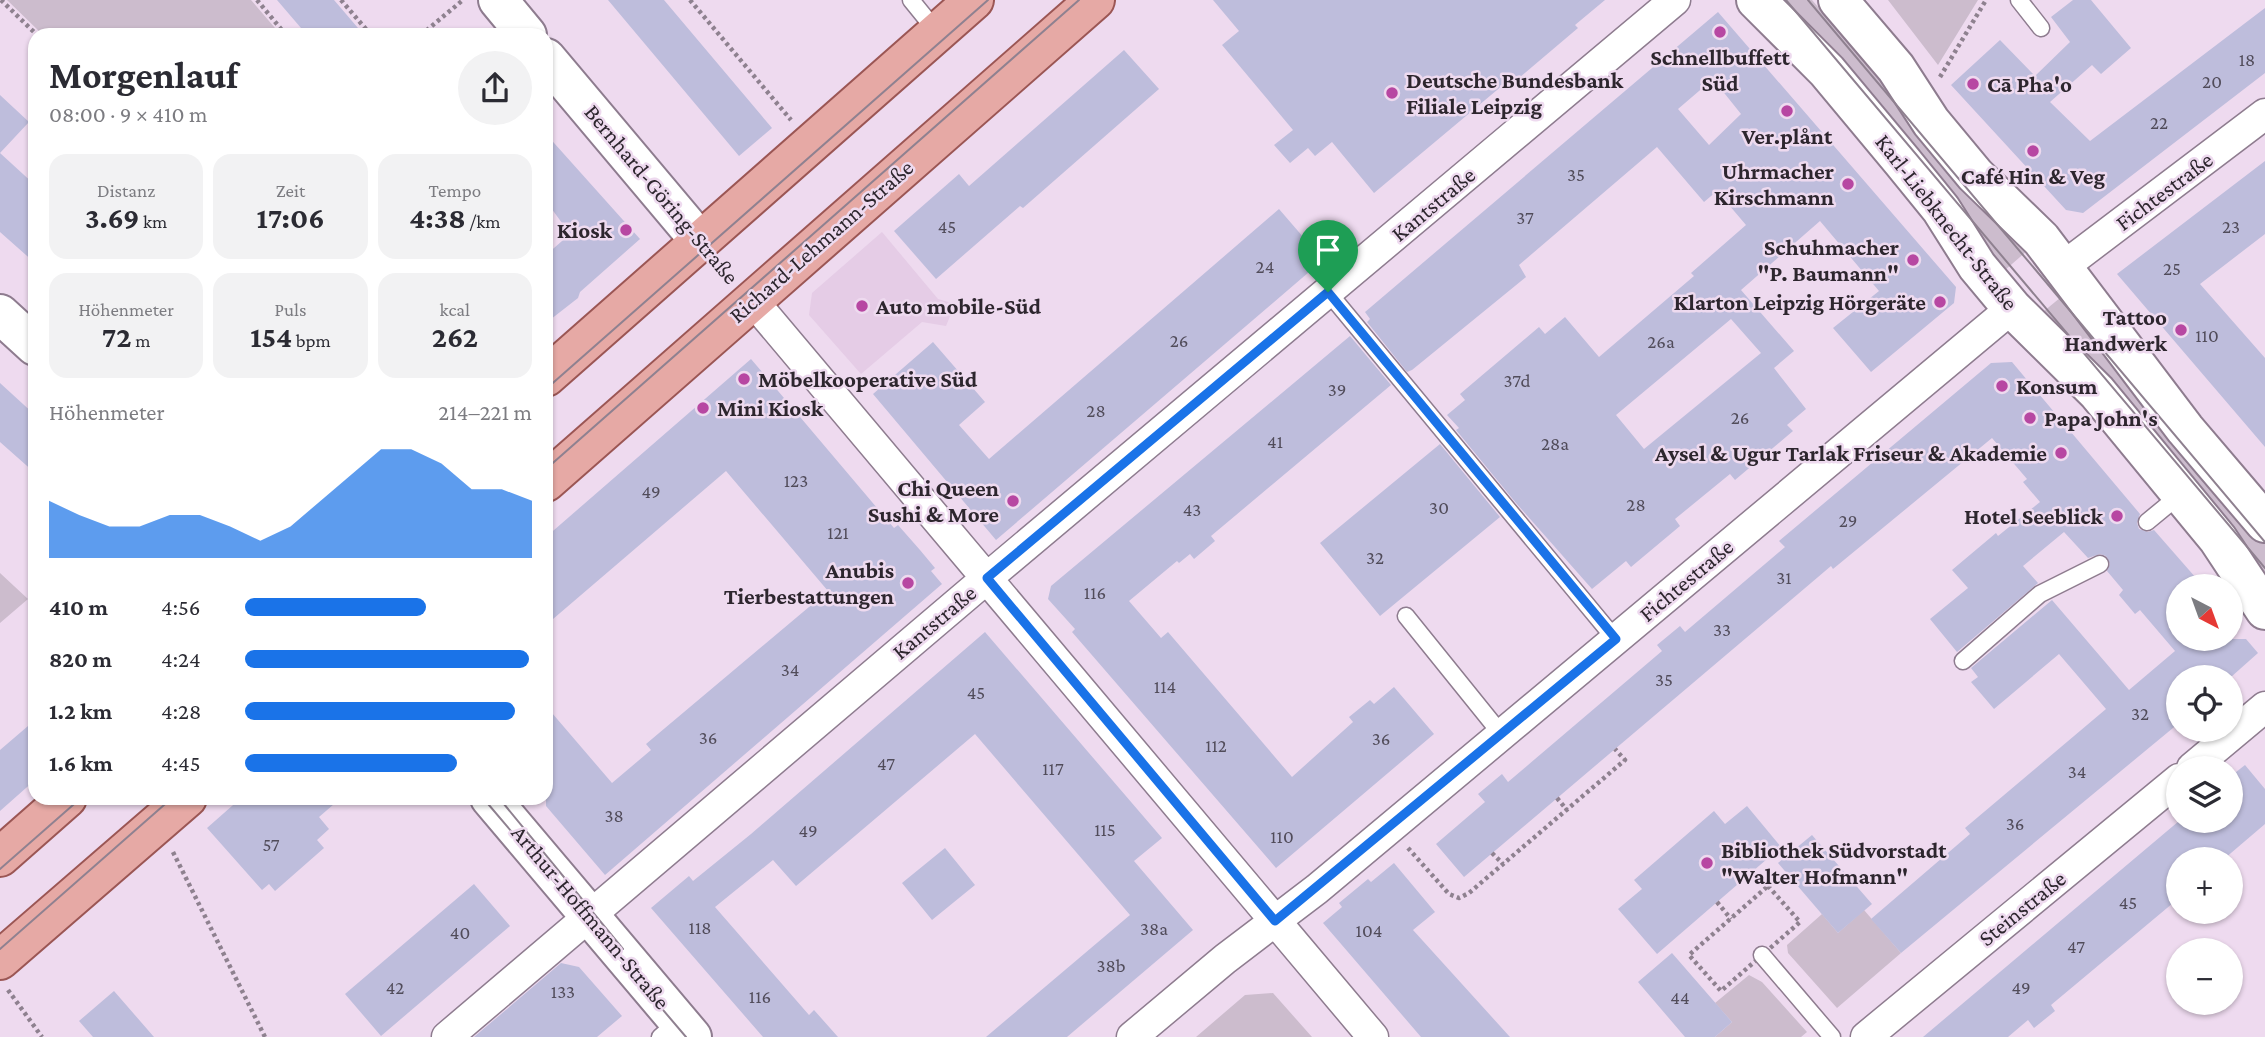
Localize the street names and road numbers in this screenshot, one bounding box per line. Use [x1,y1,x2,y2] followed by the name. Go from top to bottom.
[579,99,745,289] street label: Bernhard-Göring-Straße
[1870,129,2024,315] street label: Karl-Liebknecht-Straße
[2110,146,2218,236] street label: Fichtestraße
[724,154,918,328] street label: Richard-Lehmann-Straße
[1386,161,1480,247] street label: Kantstraße
[1634,533,1738,627] street label: Fichtestraße
[887,579,981,665] street label: Kantstraße
[506,820,676,1014] street label: Arthur-Hoffmann-Straße
[1973,865,2071,951] street label: Steinstraße

